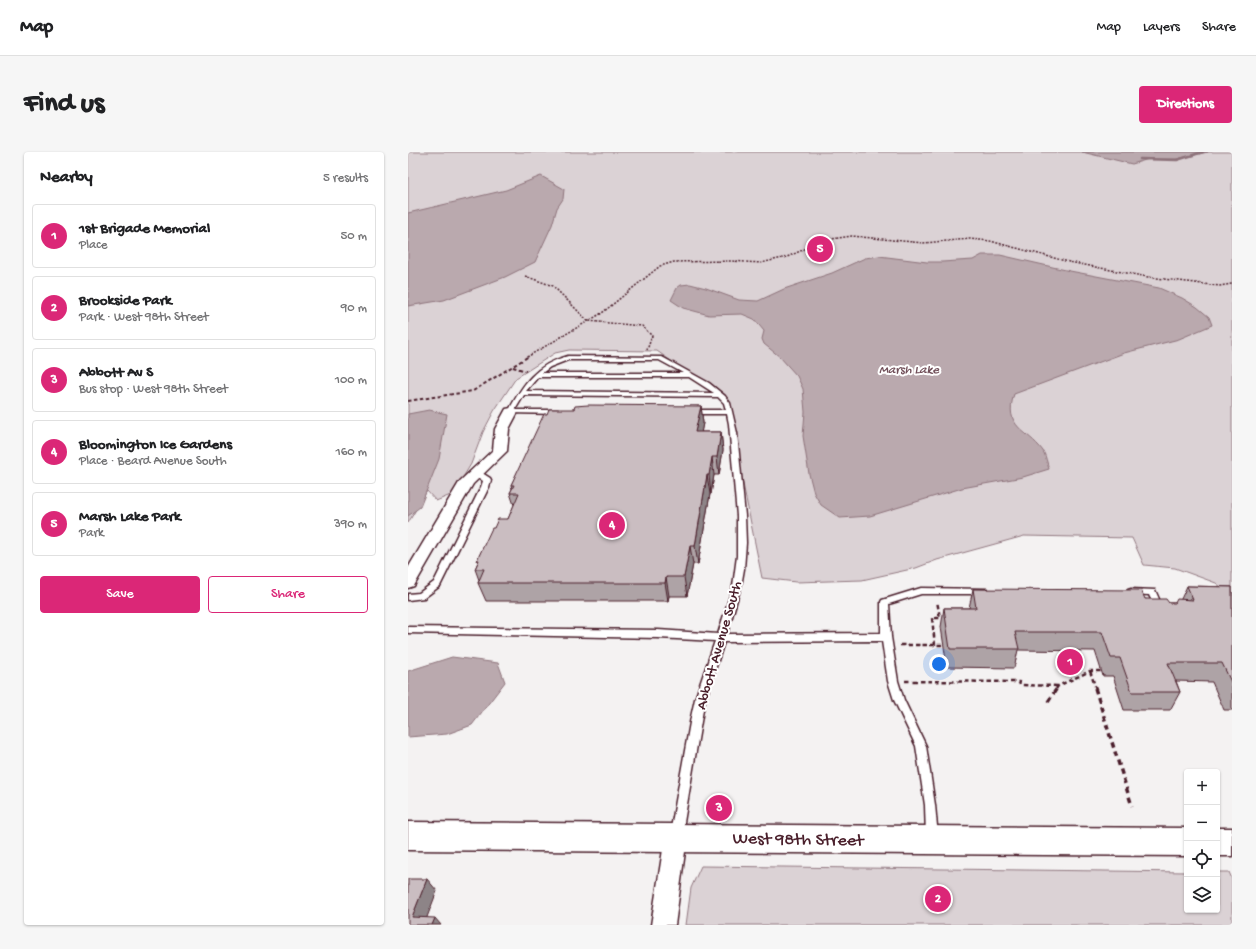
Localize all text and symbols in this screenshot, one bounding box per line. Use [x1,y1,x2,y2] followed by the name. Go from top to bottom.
[20,16,53,39] text: Map
[1097,19,1121,36] text: Map
[1143,19,1180,36] text: Layers
[1202,19,1236,36] text: Share
[1139,86,1232,123] button: Directions
[24,88,104,121] text: Find us
[40,168,93,188] text: Nearby
[323,171,368,186] text: 5 results
[79,220,210,238] text: 1st Brigade Memorial
[51,229,57,244] text: 1
[340,229,367,244] text: 50 m
[807,234,833,264] pin: 5
[79,238,107,253] text: Place
[79,292,172,310] text: Brookside Park
[51,301,57,316] text: 2
[341,301,367,316] text: 90 m
[79,310,209,325] text: Park · West 98th Street
[879,363,940,378] water label: Marsh Lake
[79,364,153,382] text: Abbott Av S
[51,373,57,388] text: 3
[335,373,367,388] text: 100 m
[79,382,228,397] text: Bus stop · West 98th Street
[79,436,232,454] text: Bloomington Ice Gardens
[51,445,57,460] text: 4
[335,445,367,460] text: 160 m
[79,454,227,469] text: Place · Beard Avenue South
[79,508,181,526] text: Marsh Lake Park
[599,510,625,540] pin: 4
[51,517,57,532] text: 5
[334,517,367,532] text: 390 m
[79,526,104,541] text: Park
[40,576,200,613] button: Save
[208,576,368,613] button: Share
[693,579,747,712] street label: Abbott Avenue South
[1057,647,1083,677] pin: 1
[929,654,949,674] your location
[1184,769,1220,913] map controls
[1184,769,1220,805] button: +
[706,793,732,823] pin: 3
[1184,805,1220,841] button: −
[732,829,865,852] street label: West 98th Street
[1184,841,1220,877] button: locate
[1184,877,1220,913] button: layers
[925,884,951,914] pin: 2

